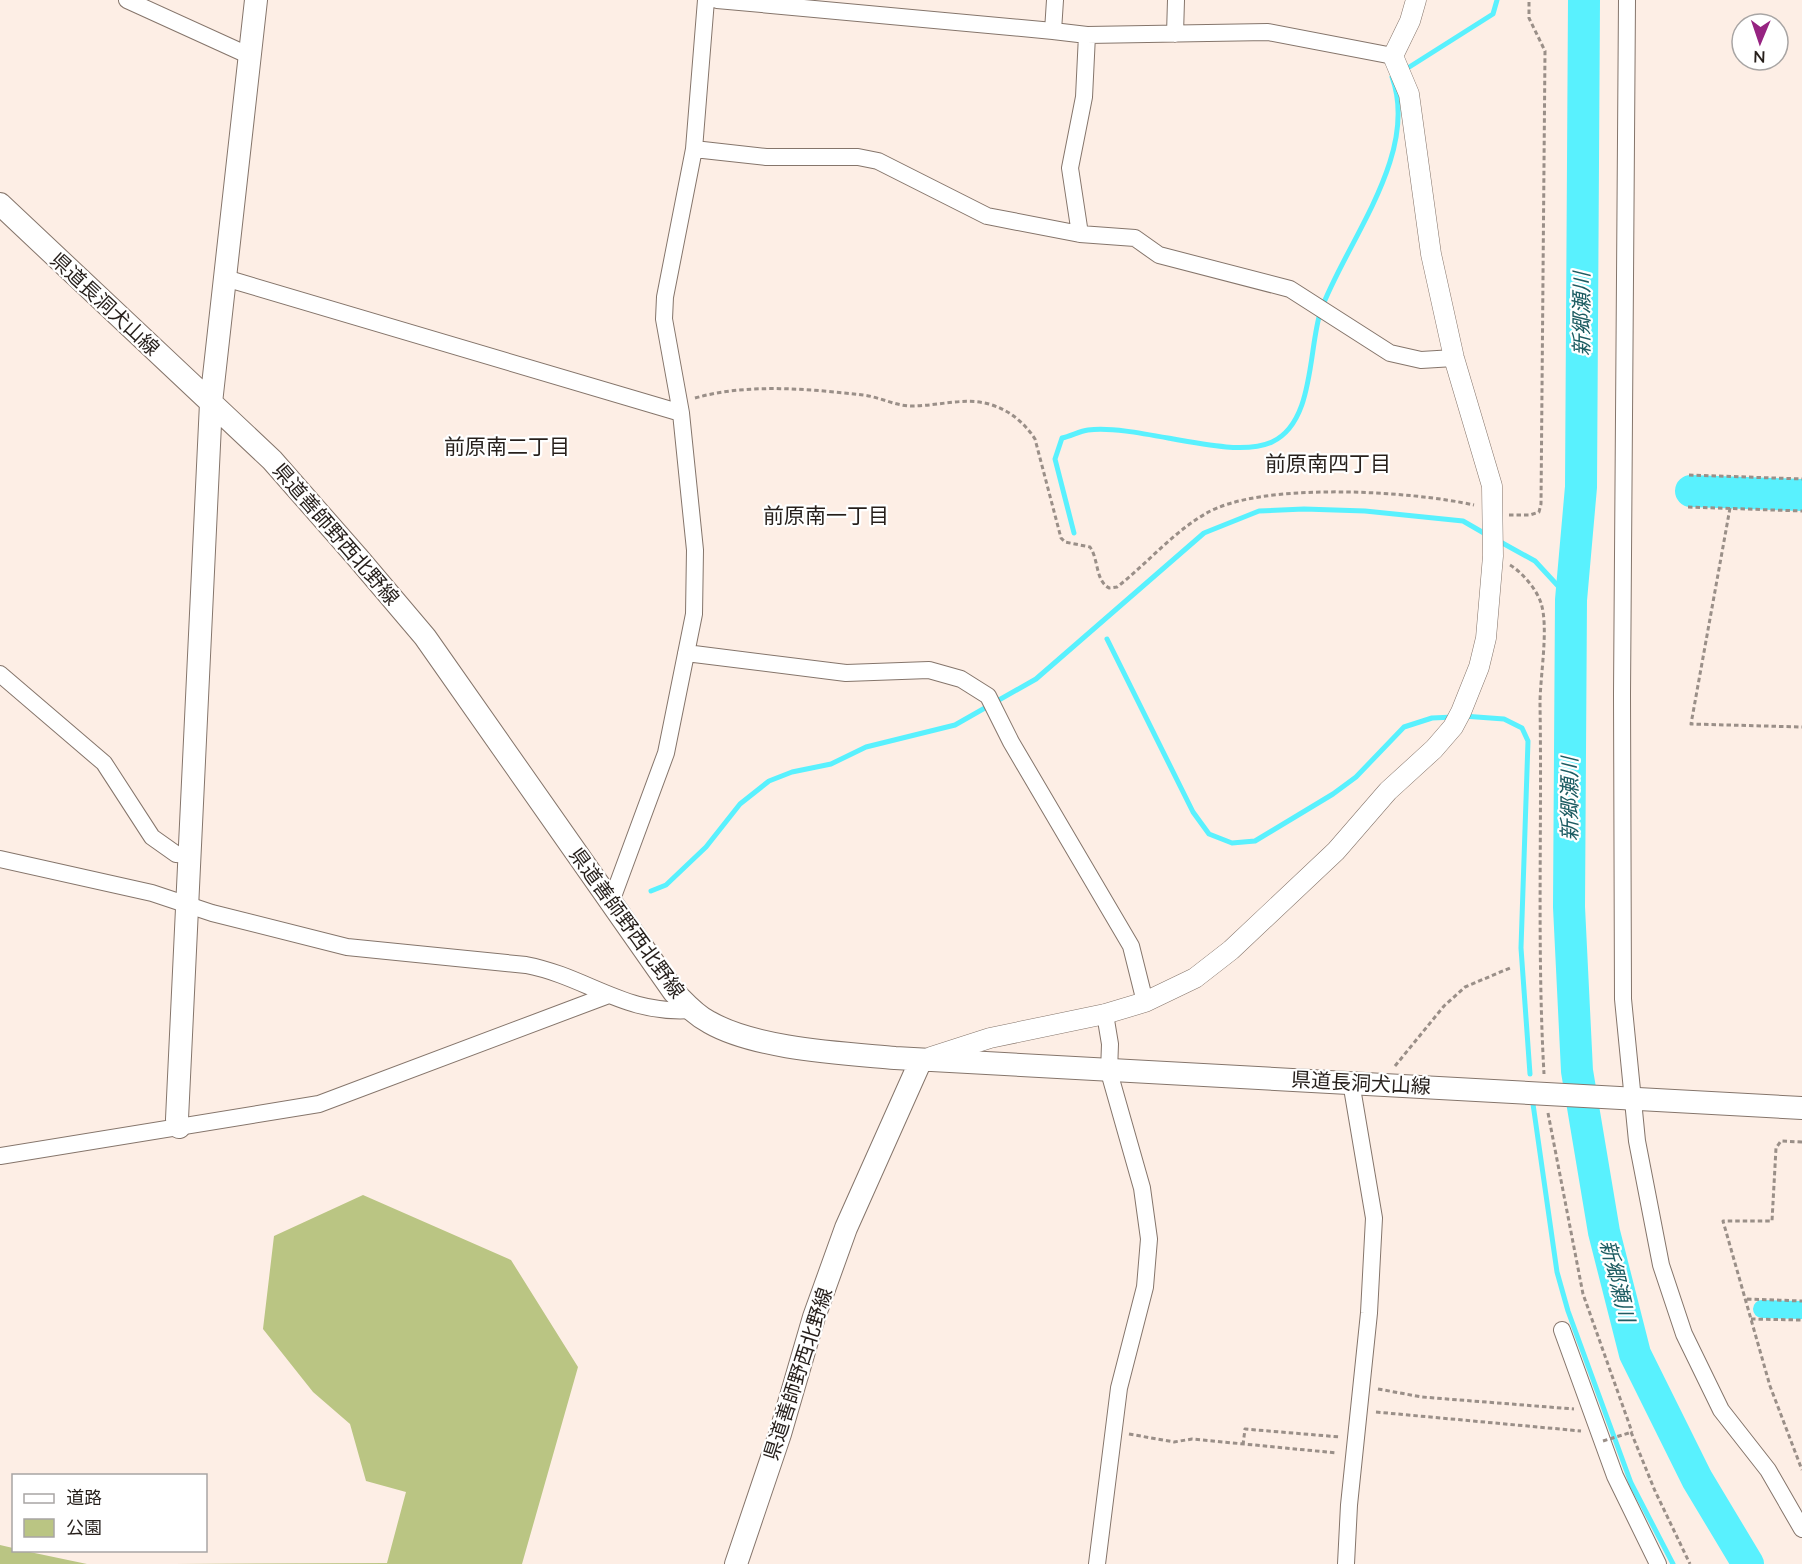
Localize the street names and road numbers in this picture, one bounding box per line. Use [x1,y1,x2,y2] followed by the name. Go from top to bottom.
[46,247,165,360] street label: 県道長洞犬山線
[269,458,405,609] street label: 県道善師野西北野線
[565,843,690,1002] street label: 県道善師野西北野線
[1291,1066,1432,1098] street label: 県道長洞犬山線
[758,1284,836,1463] street label: 県道善師野西北野線

